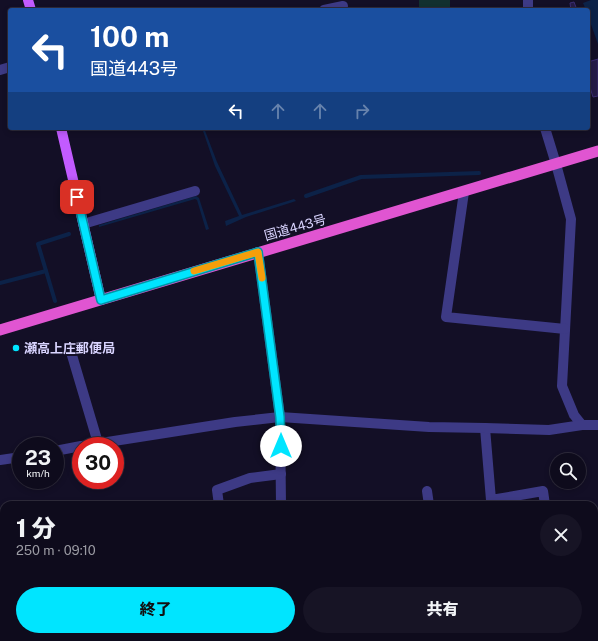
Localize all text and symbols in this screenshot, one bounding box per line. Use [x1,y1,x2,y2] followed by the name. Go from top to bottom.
[90,20,169,53] text: 100 m
[24,24,76,76] icon: left
[90,58,178,79] text: 国道443号
[225,100,247,122] icon: left
[267,100,289,122] icon: ahead
[309,100,331,122] icon: ahead
[351,100,373,122] icon: right
[60,180,94,214] pin
[66,186,88,208] icon: arrive
[263,212,328,243] street label: 国道443号
[24,341,115,356] place label: 瀬高上庄郵便局
[11,343,21,353] marker: 瀬高上庄郵便局
[260,425,302,467] position arrow
[72,437,124,489] speed limit sign: 30
[25,446,51,470] text: 23
[550,453,586,489] map controls
[550,453,586,489] button: search
[26,467,50,479] text: km/h
[16,514,56,542] text: 1 分
[540,514,582,556] button: close
[16,543,96,558] text: 250 m · 09:10
[16,587,295,633] button: 終了
[303,587,582,633] button: 共有

